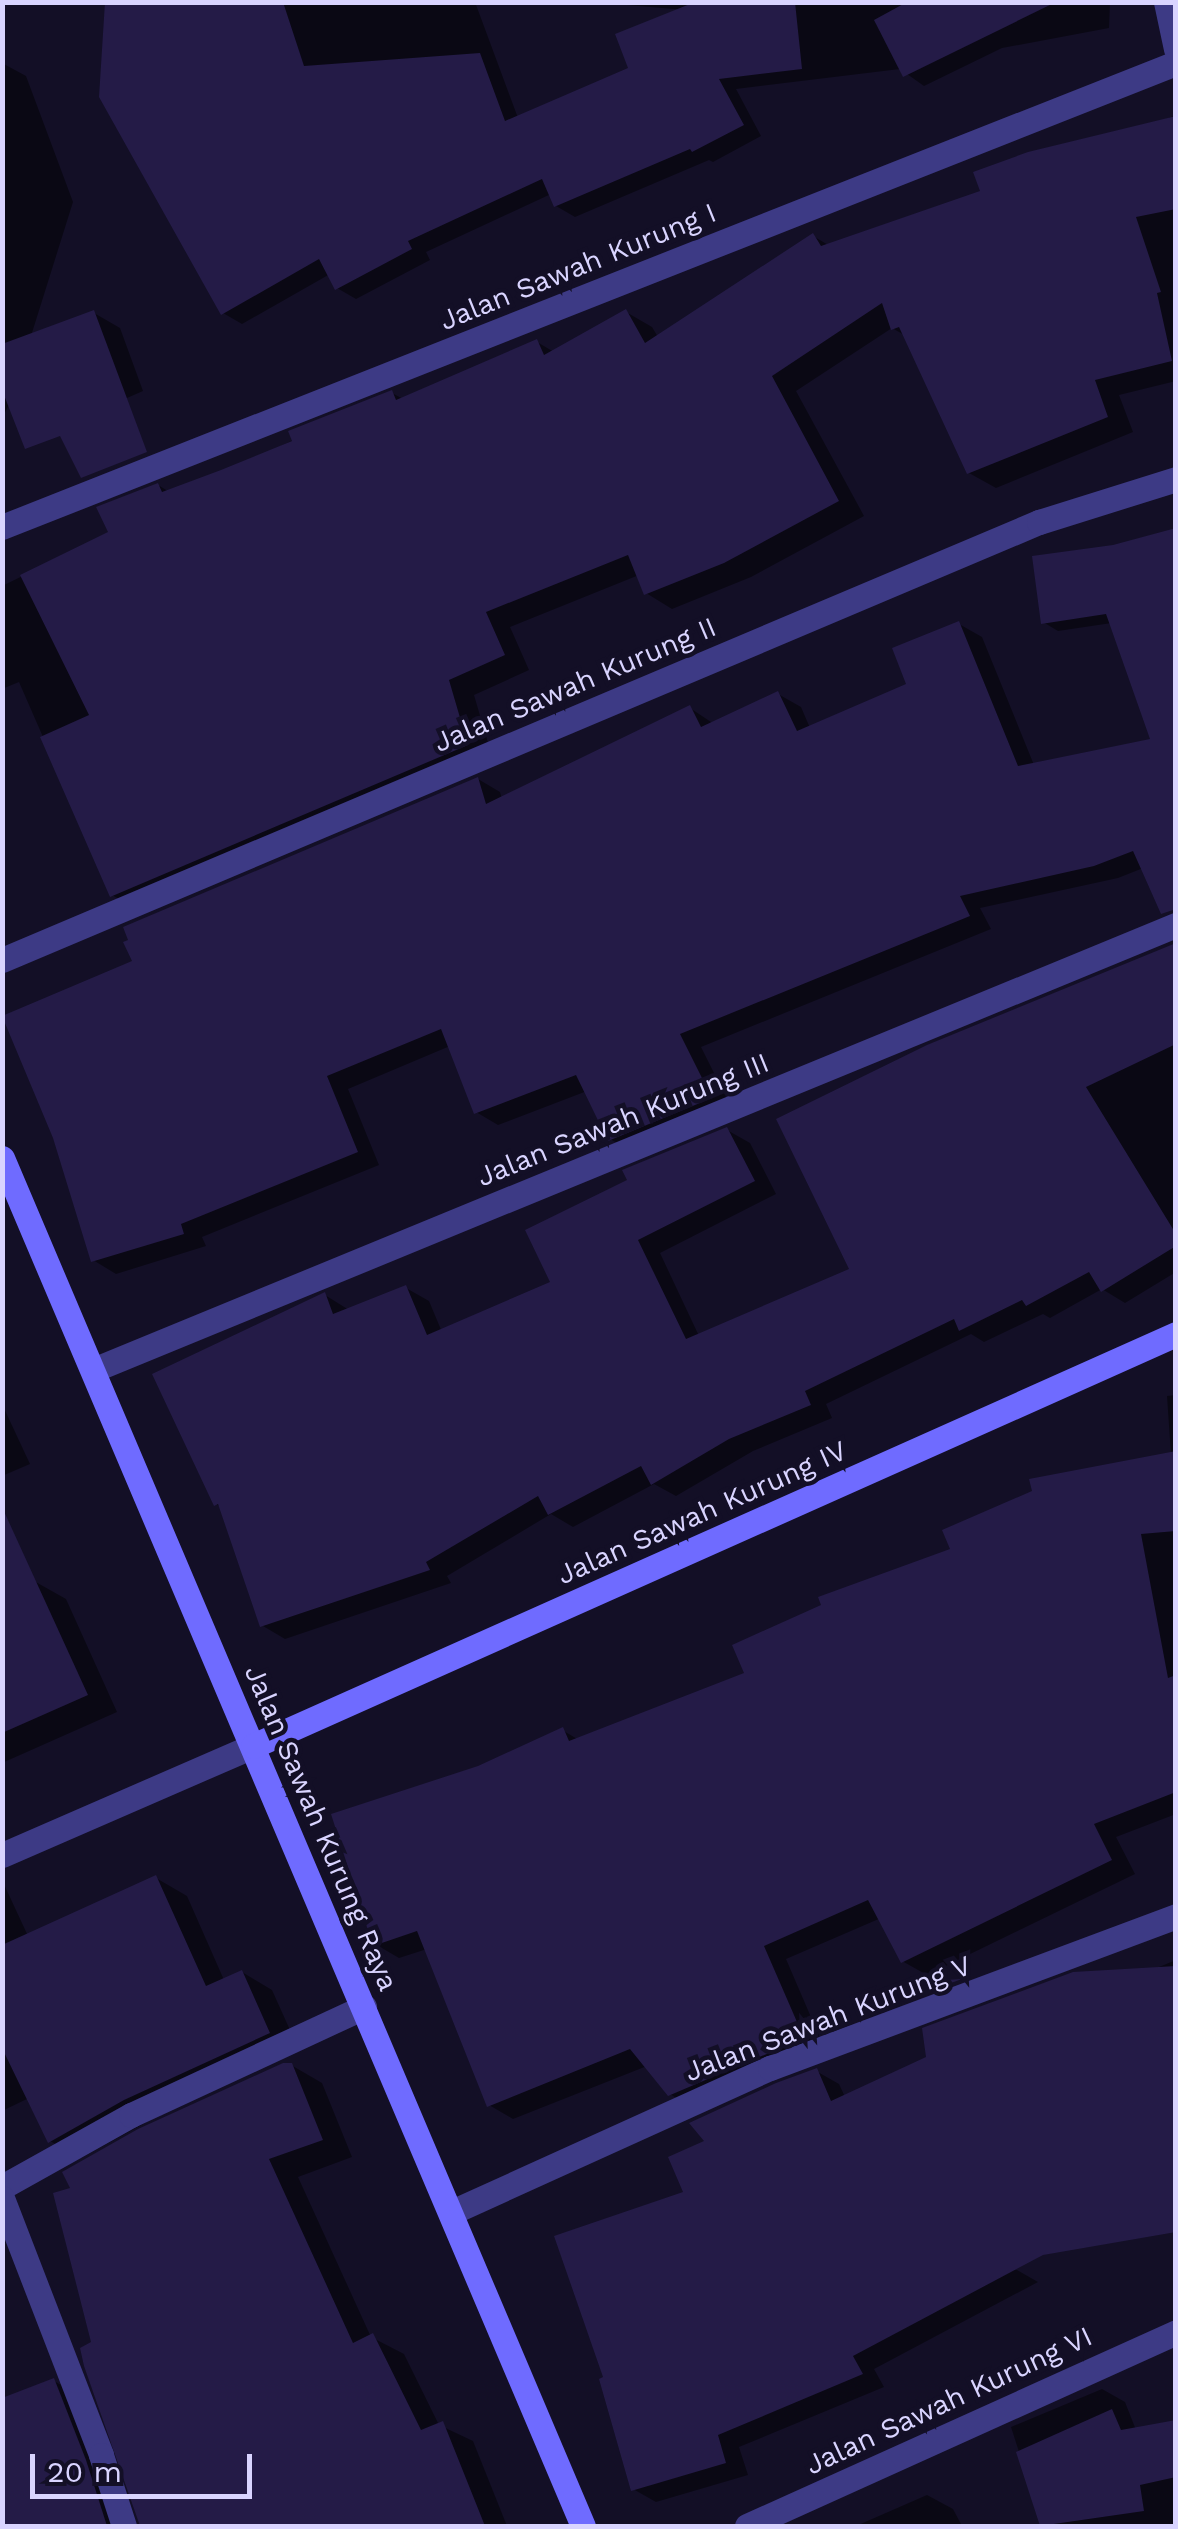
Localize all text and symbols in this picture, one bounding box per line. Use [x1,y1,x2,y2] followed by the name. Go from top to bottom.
[435,196,721,338] street label: Jalan Sawah Kurung I
[429,610,721,760] street label: Jalan Sawah Kurung II
[472,1046,774,1194] street label: Jalan Sawah Kurung III
[552,1434,852,1592] street label: Jalan Sawah Kurung IV
[237,1660,405,1996] street label: Jalan Sawah Kurung Raya
[680,1949,976,2089] street label: Jalan Sawah Kurung V
[800,2320,1098,2482] street label: Jalan Sawah Kurung VI
[35,2434,258,2496] scale bar
[47,2454,122,2489] text: 20 m

